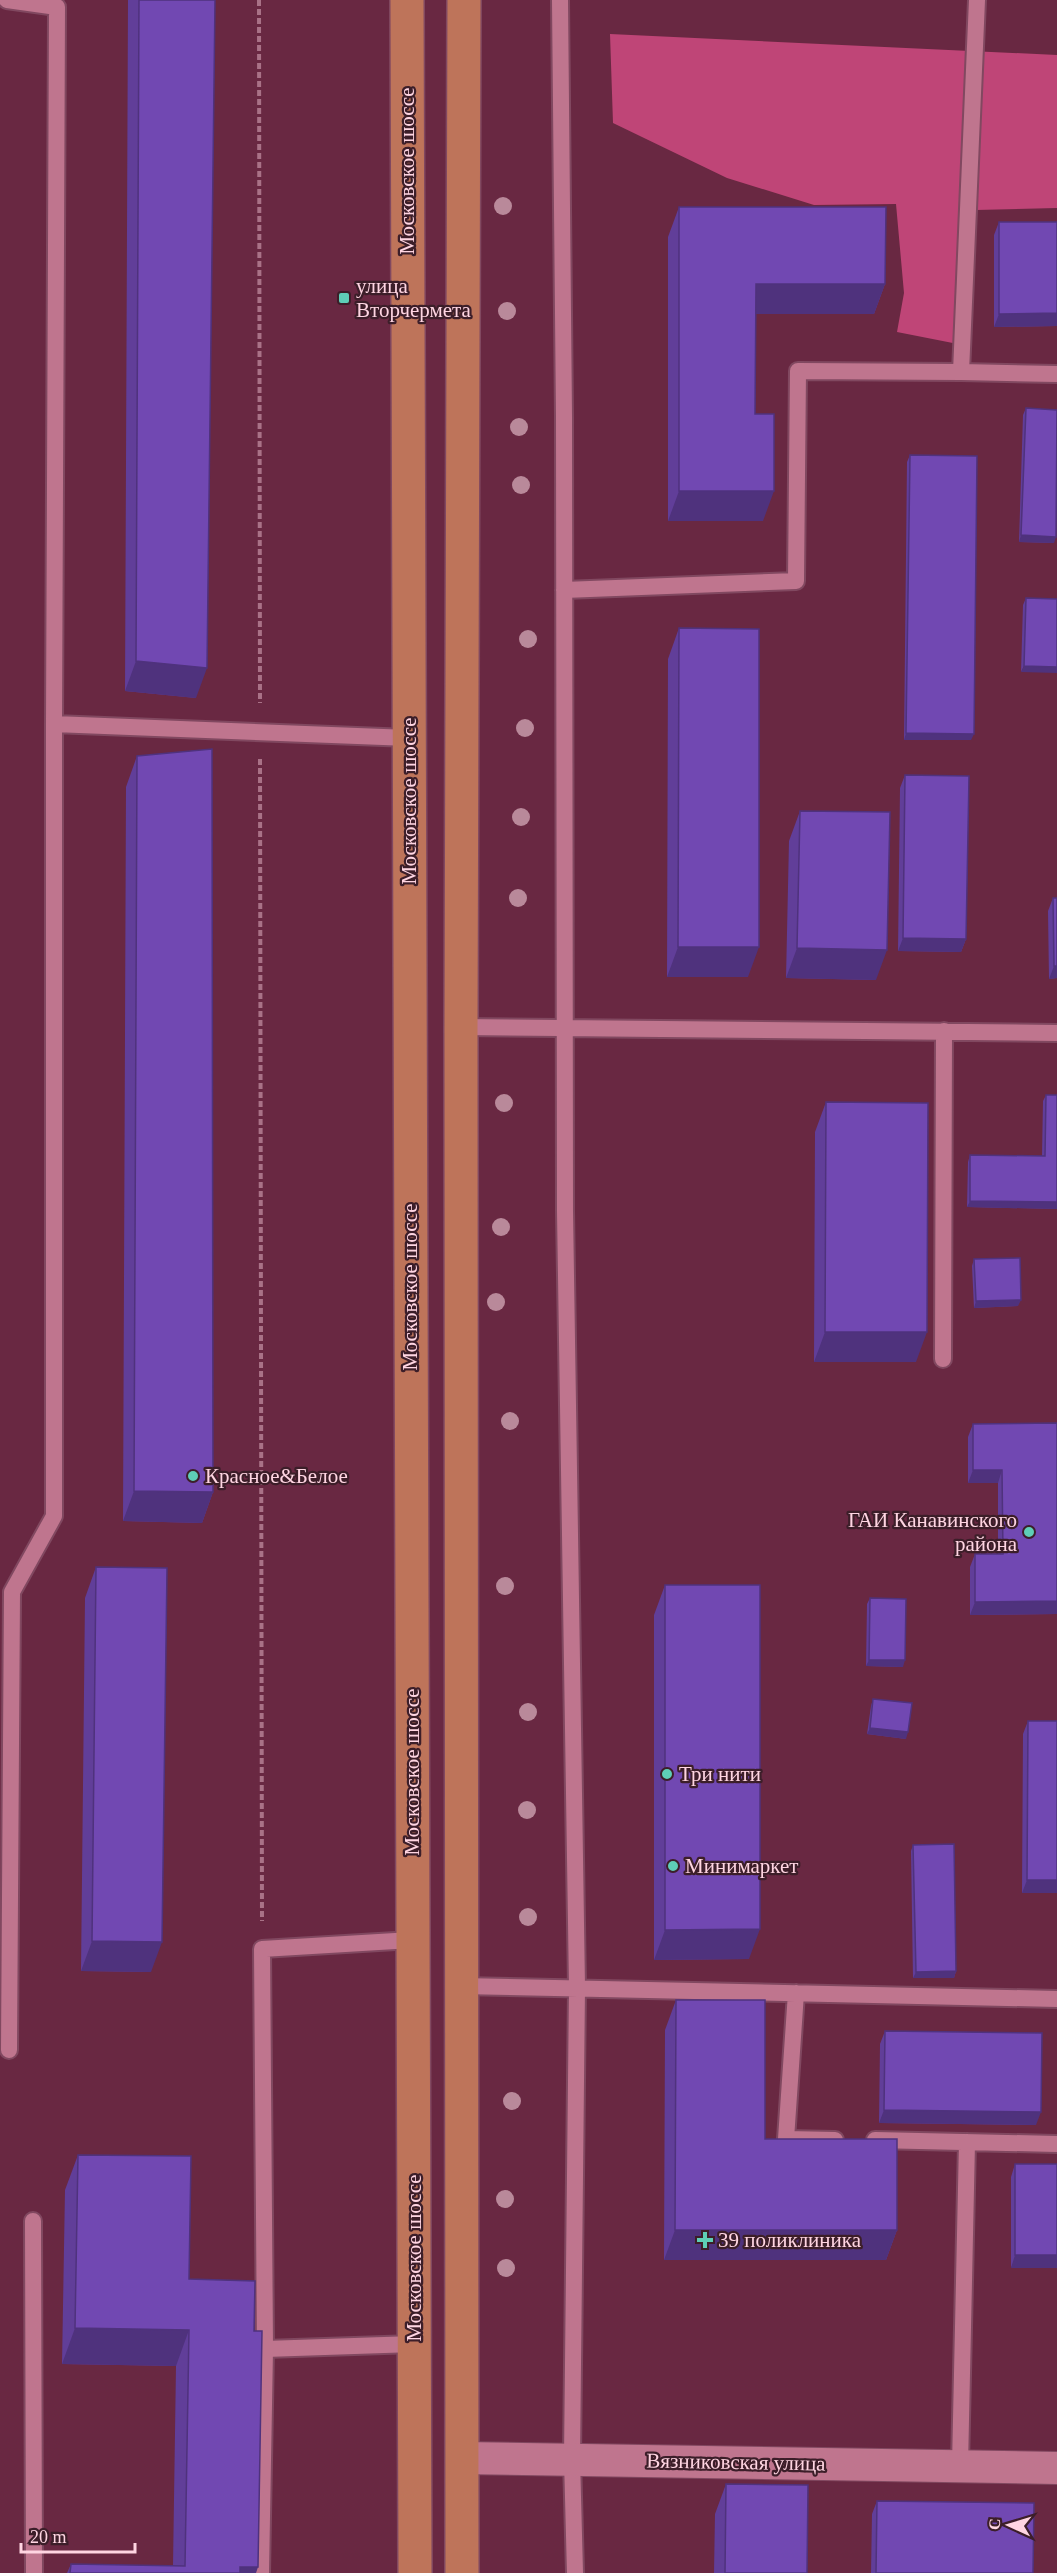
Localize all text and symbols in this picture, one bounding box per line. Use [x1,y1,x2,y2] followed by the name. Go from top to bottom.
[395,87,419,255] street label: Московское шоссе
[356,274,471,322] place label: улица Вторчермета
[337,291,351,305] marker: улица Вторчермета
[397,717,421,885] street label: Московское шоссе
[398,1203,422,1371] street label: Московское шоссе
[205,1464,348,1488] place label: Красное&Белое
[186,1469,200,1483] marker: Красное&Белое
[848,1508,1018,1556] place label: ГАИ Канавинского района
[1022,1525,1036,1539] marker: ГАИ Канавинского района
[400,1688,424,1856] street label: Московское шоссе
[679,1762,761,1786] place label: Три нити
[660,1767,674,1781] marker: Три нити
[685,1854,799,1878] place label: Минимаркет
[666,1859,680,1873] marker: Минимаркет
[402,2174,426,2342] street label: Московское шоссе
[718,2228,862,2252] place label: 39 поликлиника
[696,2231,714,2249] marker: 39 поликлиника
[646,2448,826,2476] street label: Вязниковская улица
[979,2495,1039,2555] north arrow
[21,2516,135,2554] scale bar
[986,2518,1003,2530] text: С
[30,2527,67,2547] text: 20 m

